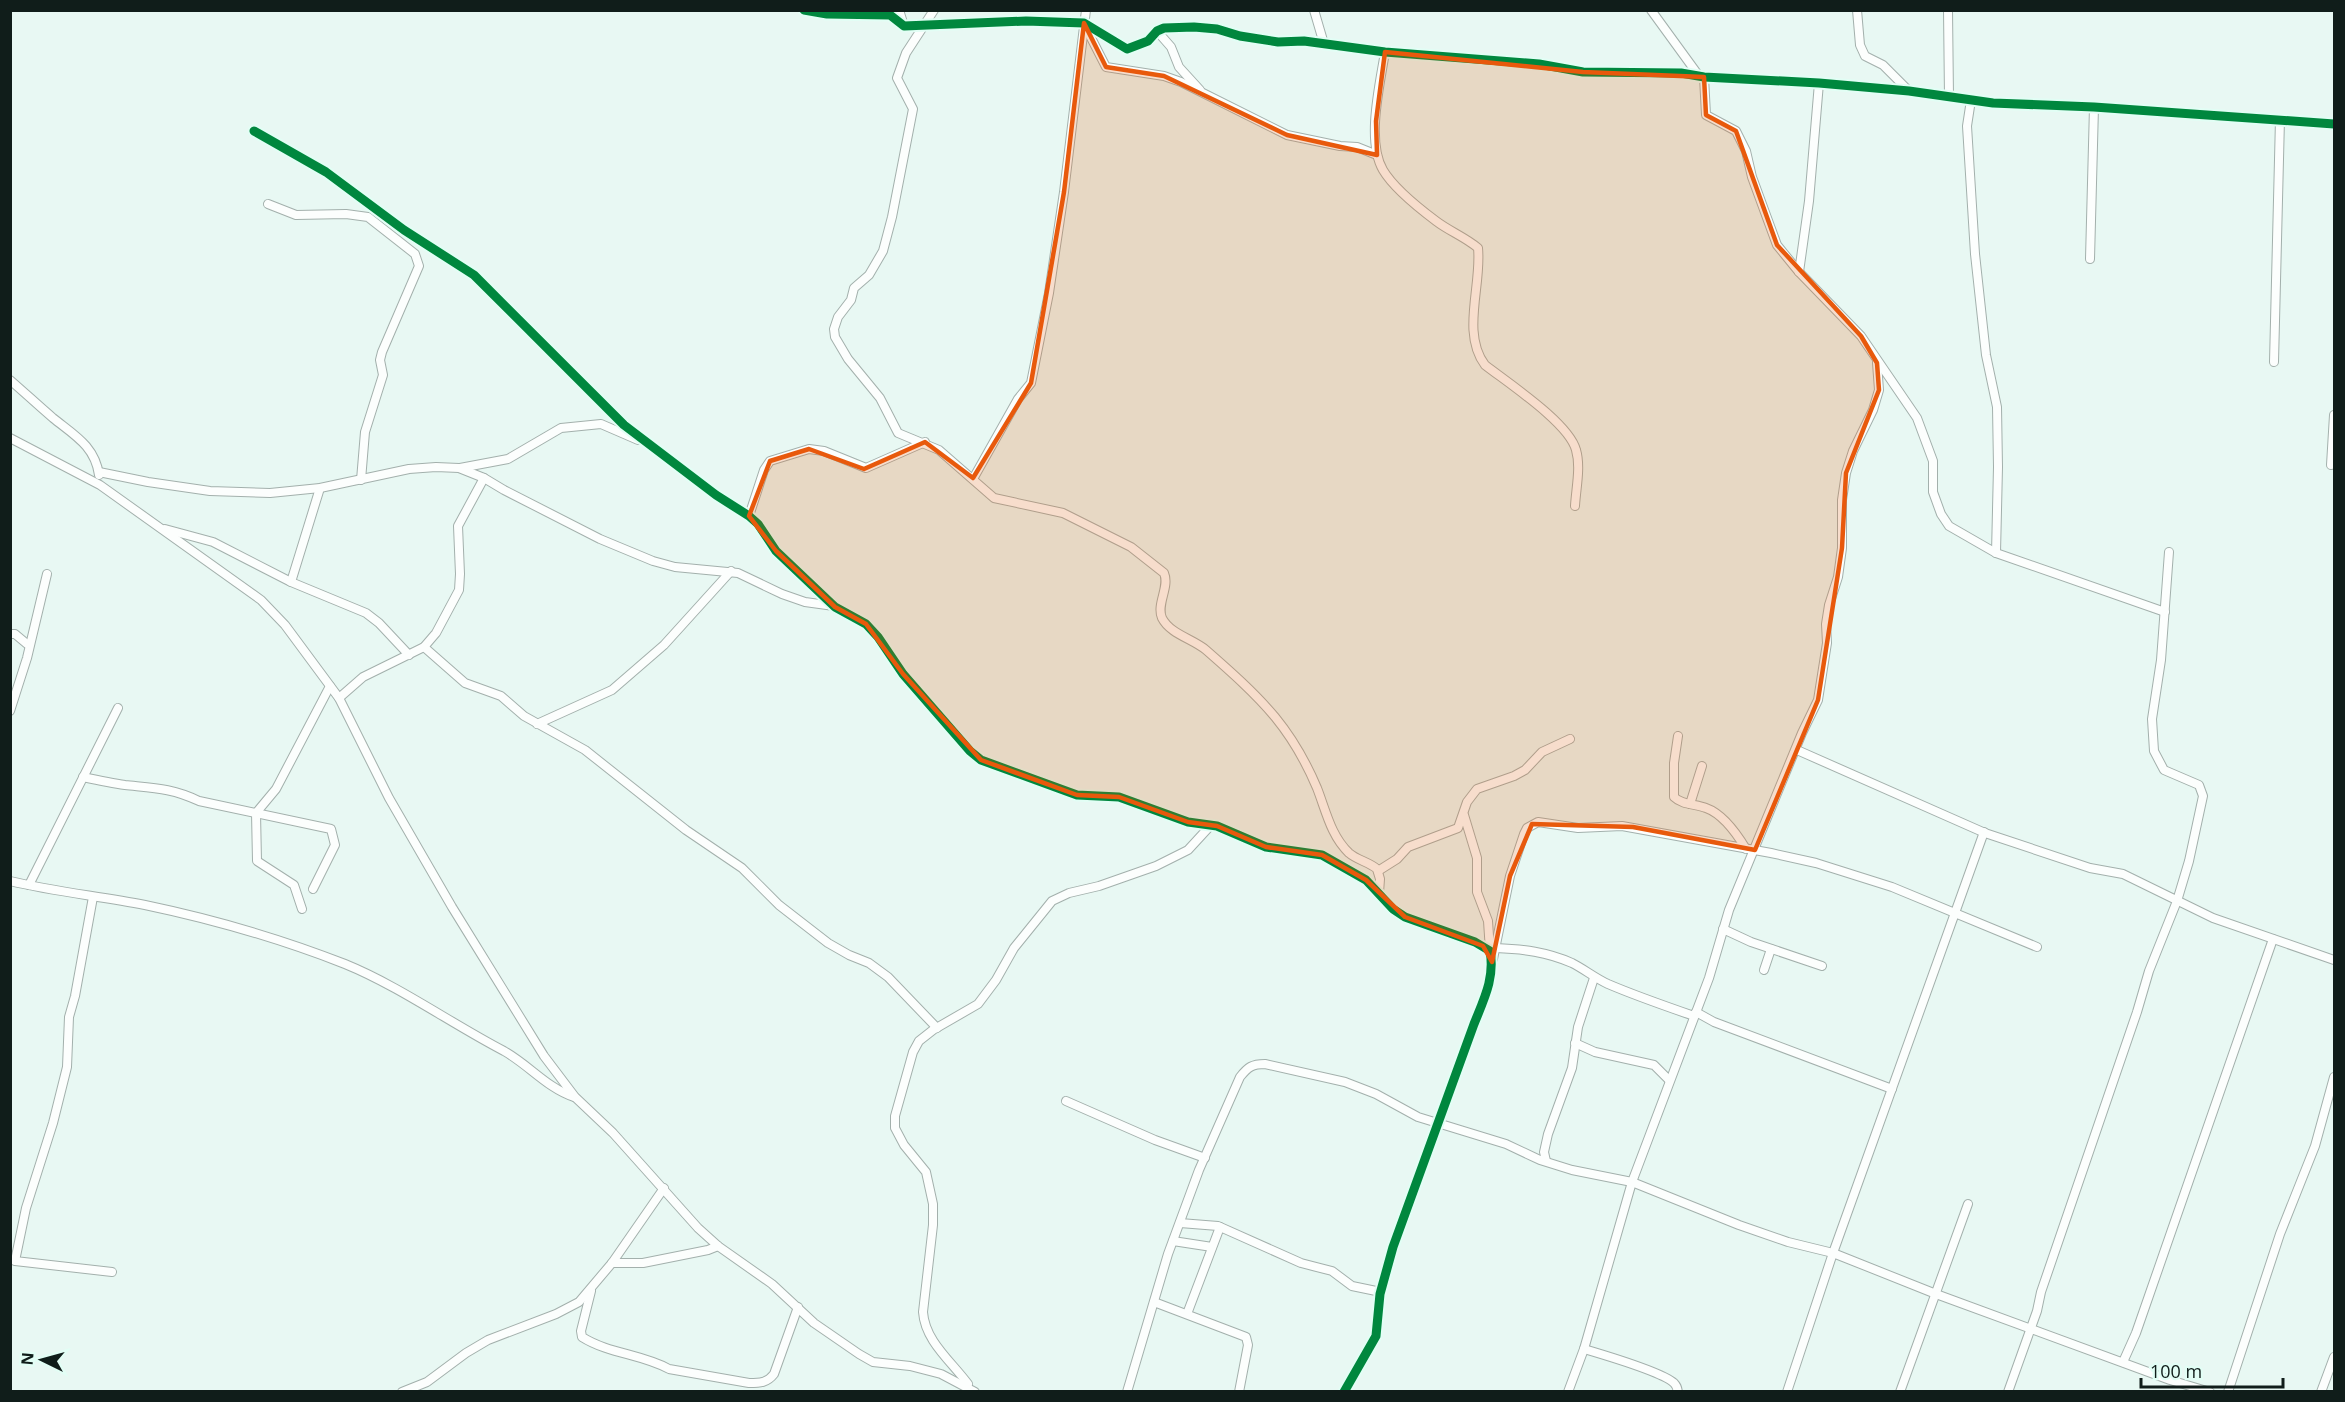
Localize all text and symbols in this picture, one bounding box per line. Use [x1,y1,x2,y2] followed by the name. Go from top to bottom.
[12,1330,72,1390] north arrow
[16,1351,39,1366] text: N
[2141,1351,2284,1389] scale bar
[2150,1359,2202,1383] text: 100 m

